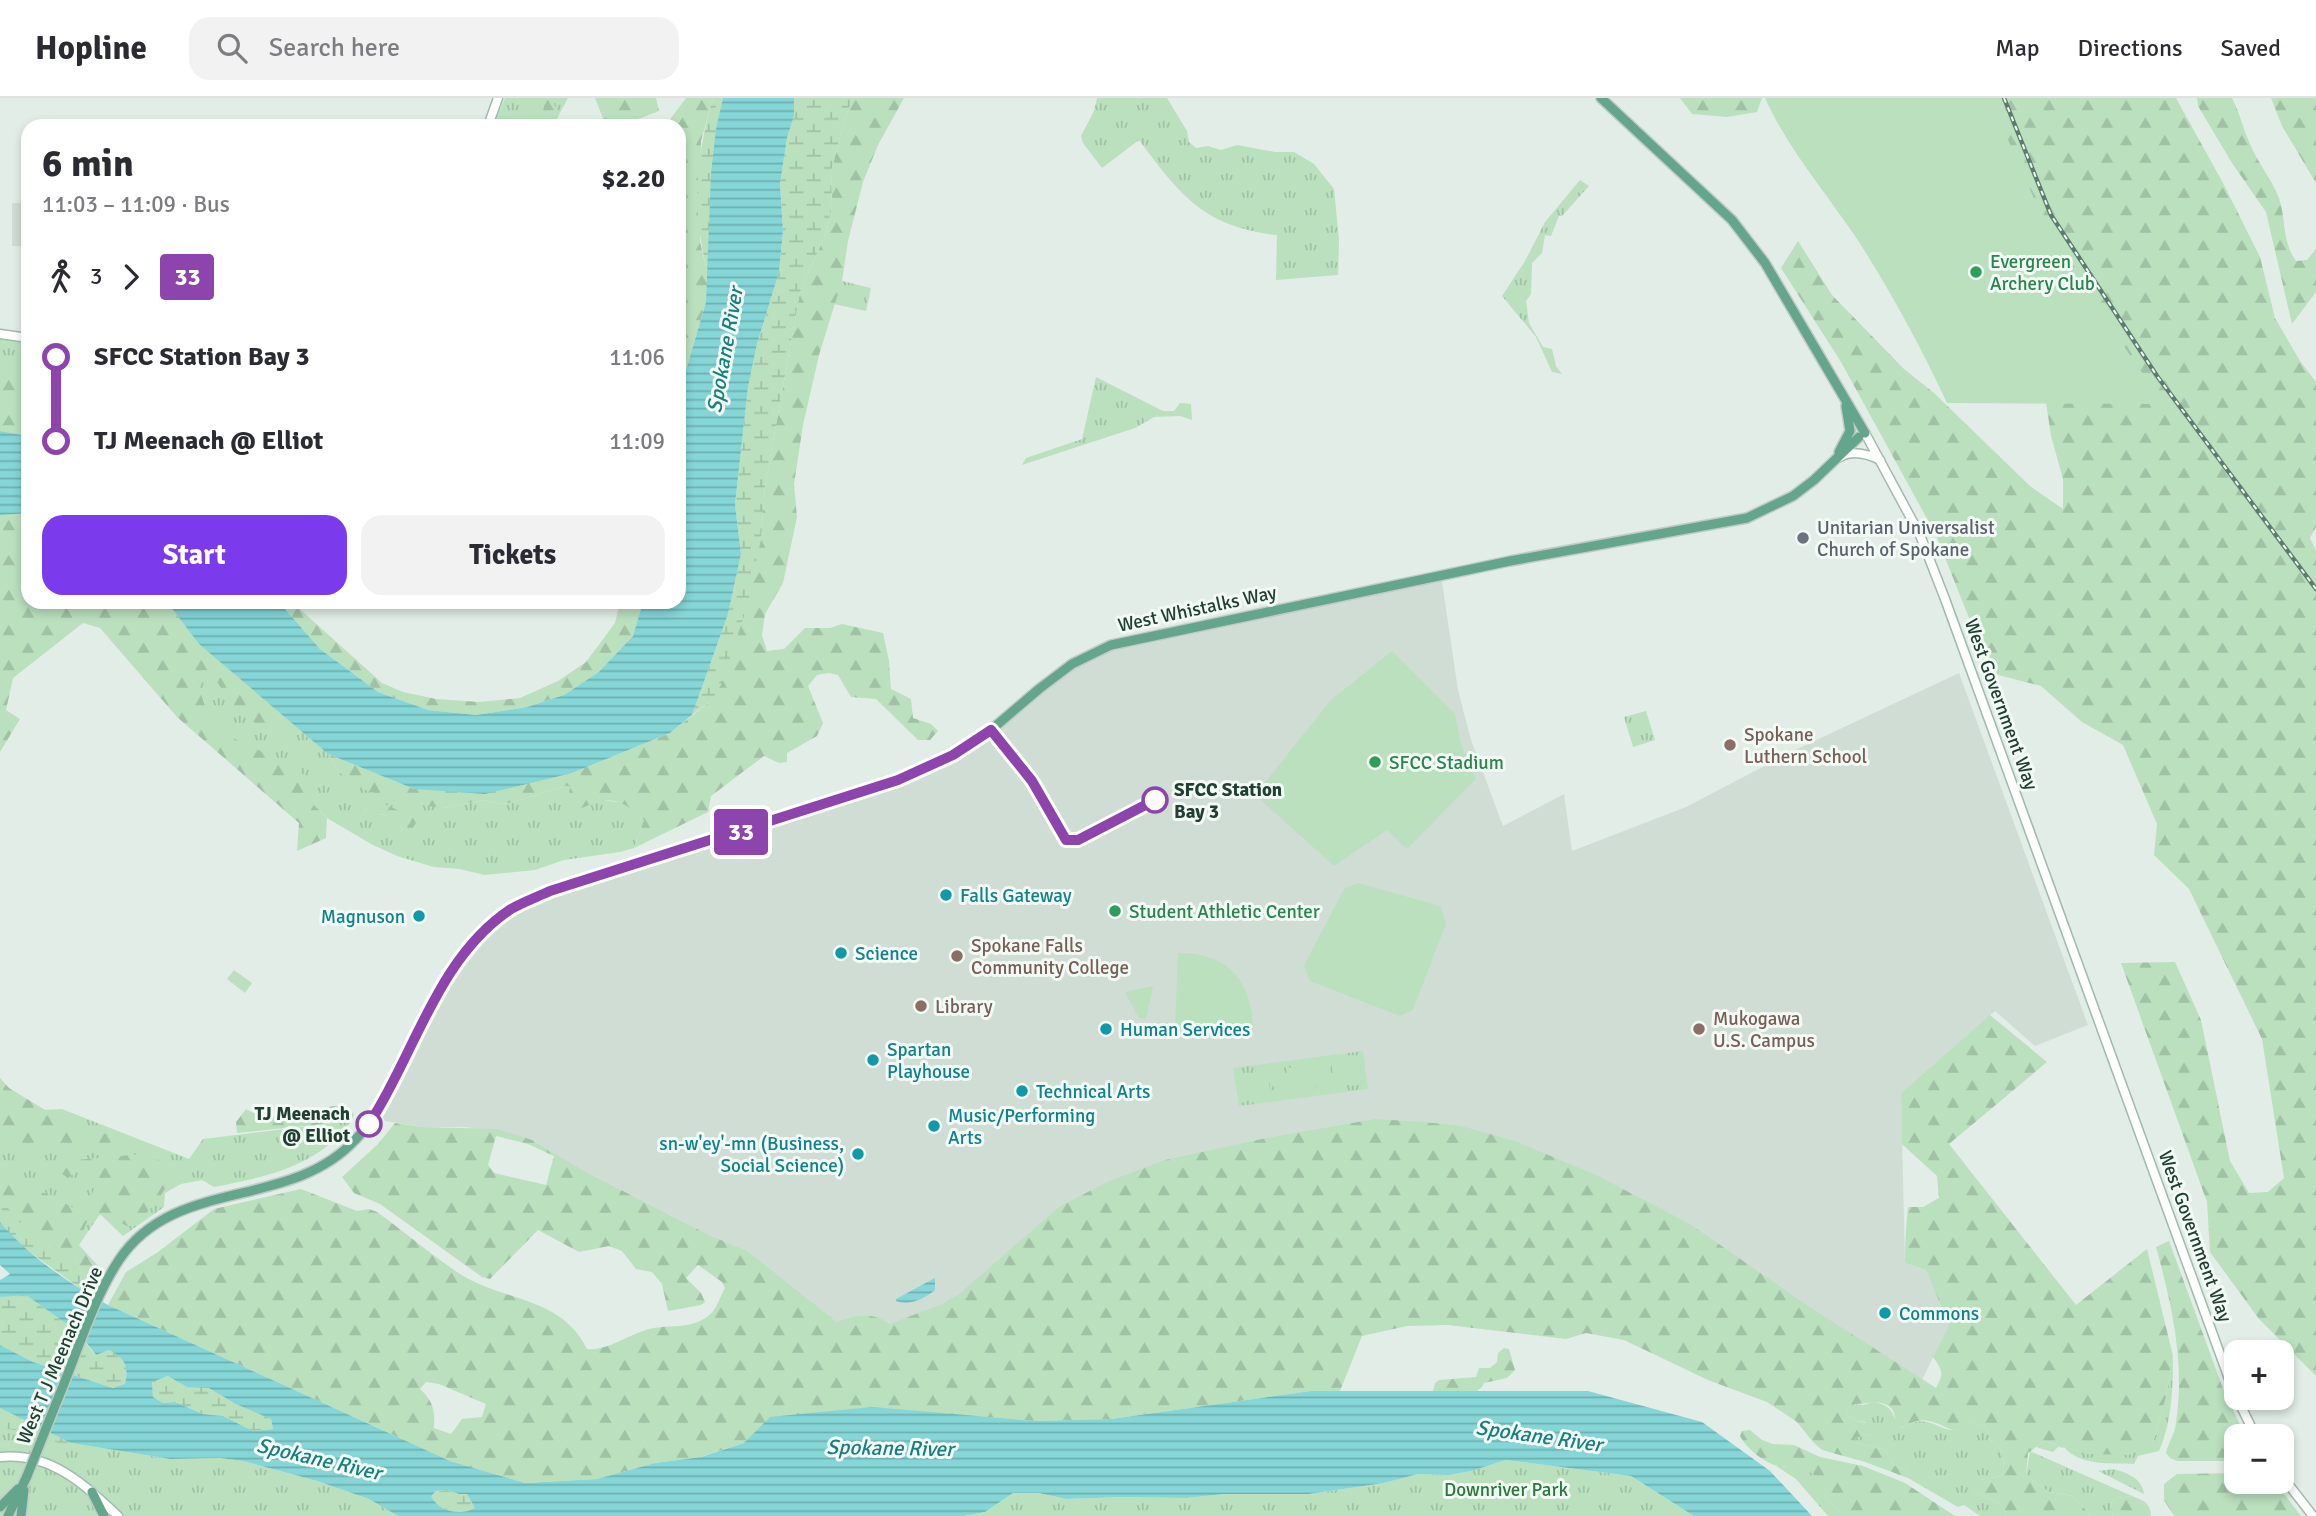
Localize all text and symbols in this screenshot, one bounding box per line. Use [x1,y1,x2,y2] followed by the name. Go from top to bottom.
[189,17,679,80] search box
[35,28,147,69] text: Hopline
[213,29,251,67] icon: search
[269,32,400,64] text: Search here
[1995,33,2040,63] text: Map
[2078,33,2183,63] text: Directions
[2221,33,2281,63] text: Saved
[42,140,134,187] text: 6 min
[601,163,665,195] text: $2.20
[42,190,230,219] text: 11:03 – 11:09 · Bus
[1990,250,2095,296] place label: Evergreen Archery Club
[42,258,80,296] icon: walk
[112,258,150,296] icon: forward
[90,262,102,291] text: 3
[174,262,200,292] text: 33
[1968,264,1984,280] marker: Evergreen Archery Club
[701,282,749,415] water label: Spokane River
[94,341,309,373] text: SFCC Station Bay 3
[609,343,665,372] text: 11:06
[94,425,323,457] text: TJ Meenach @ Elliot
[609,427,665,456] text: 11:09
[42,515,347,595] button: Start
[361,515,665,595] button: Tickets
[1817,516,1995,562] place label: Unitarian Universalist Church of Spokane
[1795,530,1811,546] marker: Unitarian Universalist Church of Spokane
[1116,580,1279,638] street label: West Whistalks Way
[1959,615,2043,794] street label: West Government Way
[1744,723,1867,769] place label: Spokane Luthern School
[1722,737,1738,753] marker: Spokane Luthern School
[1389,751,1504,775] place label: SFCC Stadium
[1367,754,1383,770] marker: SFCC Stadium
[1174,778,1282,824] place label: SFCC Station Bay 3
[1142,787,1168,813] marker: SFCC Station Bay 3
[710,809,772,855] line badge: 33
[728,817,754,847] text: 33
[960,884,1072,908] place label: Falls Gateway
[938,887,954,903] marker: Falls Gateway
[1129,900,1320,924] place label: Student Athletic Center
[1107,903,1123,919] marker: Student Athletic Center
[321,905,405,929] place label: Magnuson
[411,908,427,924] marker: Magnuson
[971,934,1129,980] place label: Spokane Falls Community College
[855,942,918,966] place label: Science
[833,945,849,961] marker: Science
[949,948,965,964] marker: Spokane Falls Community College
[935,995,993,1019] place label: Library
[913,998,929,1014] marker: Library
[1713,1007,1815,1053] place label: Mukogawa U.S. Campus
[1120,1018,1250,1042] place label: Human Services
[1098,1021,1114,1037] marker: Human Services
[1691,1021,1707,1037] marker: Mukogawa U.S. Campus
[887,1038,970,1084] place label: Spartan Playhouse
[865,1052,881,1068] marker: Spartan Playhouse
[1036,1080,1150,1104] place label: Technical Arts
[1014,1083,1030,1099] marker: Technical Arts
[255,1102,350,1148] place label: TJ Meenach @ Elliot
[948,1104,1095,1150] place label: Music/Performing Arts
[356,1111,382,1137] marker: TJ Meenach @ Elliot
[926,1118,942,1134] marker: Music/Performing Arts
[659,1132,844,1178] place label: sn-w'ey'-mn (Business, Social Science)
[850,1146,866,1162] marker: sn-w'ey'-mn (Business, Social Science)
[2153,1147,2237,1326] street label: West Government Way
[12,1263,108,1448] street label: West T J Meenach Drive
[1899,1302,1979,1326] place label: Commons
[1877,1305,1893,1321] marker: Commons
[2224,1340,2294,1494] map controls
[2224,1340,2294,1410] button: +
[1474,1414,1607,1458] water label: Spokane River
[2224,1424,2294,1494] button: −
[254,1432,387,1487] water label: Spokane River
[826,1434,957,1462] water label: Spokane River
[1444,1478,1568,1502] park label: Downriver Park

